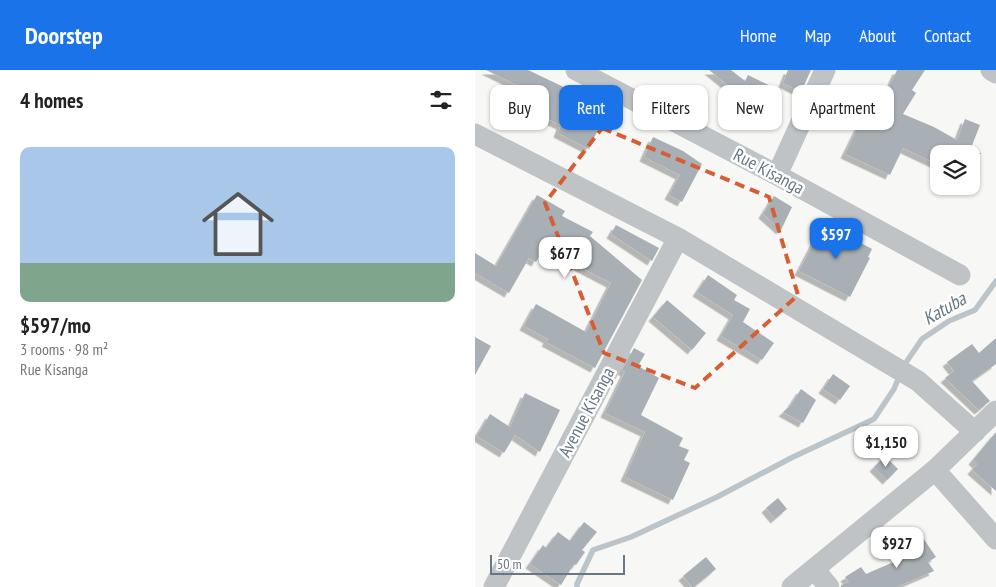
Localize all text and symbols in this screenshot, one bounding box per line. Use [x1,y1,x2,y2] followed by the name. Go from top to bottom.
[25,20,103,51] text: Doorstep
[740,24,777,47] text: Home
[805,24,831,47] text: Map
[859,24,896,47] text: About
[924,24,971,47] text: Contact
[490,85,549,130] chip: Buy
[559,85,623,130] chip: Rent
[633,85,708,130] chip: Filters
[718,85,782,130] chip: New
[792,85,894,130] chip: Apartment
[427,86,455,114] icon: filters
[20,87,83,114] text: 4 homes
[730,143,808,199] street label: Rue Kisanga
[930,145,980,195] map controls
[930,145,980,195] button: layers
[193,179,283,269] icon: home
[806,218,866,260] pin: $597
[821,224,851,244] text: $597
[535,236,595,279] pin: $677
[550,243,580,263] text: $677
[918,285,971,330] water label: Katuba
[20,312,91,339] text: $597/mo
[20,339,108,359] text: 3 rooms · 98 m²
[20,359,88,379] text: Rue Kisanga
[553,363,619,461] street label: Avenue Kisanga
[845,426,927,468] pin: $1,150
[865,432,907,452] text: $1,150
[867,526,927,569] pin: $927
[882,533,912,553] text: $927
[490,552,625,575] scale bar
[497,555,522,573] text: 50 m

